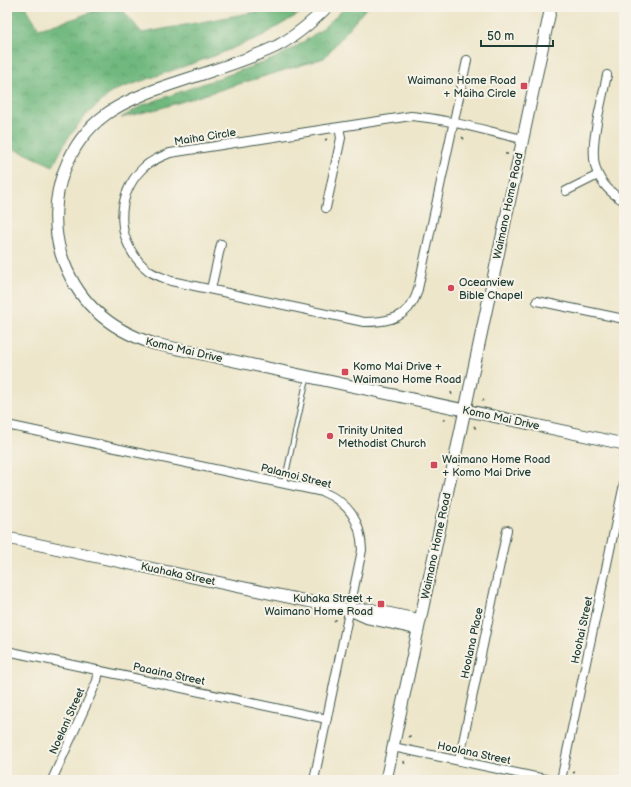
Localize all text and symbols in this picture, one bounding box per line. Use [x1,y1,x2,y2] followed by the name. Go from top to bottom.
[481,22,553,48] scale bar
[487,29,514,44] text: 50 m
[408,74,516,100] place label: Waimano Home Road + Maiha Circle
[519,81,529,91] marker: Waimano Home Road + Maiha Circle
[173,126,237,148] street label: Maiha Circle
[490,152,526,260] street label: Waimano Home Road
[459,276,523,302] place label: Oceanview Bible Chapel
[446,283,456,293] marker: Oceanview Bible Chapel
[144,335,224,365] street label: Komo Mai Drive
[353,360,461,386] place label: Komo Mai Drive + Waimano Home Road
[340,367,350,377] marker: Komo Mai Drive + Waimano Home Road
[461,403,541,433] street label: Komo Mai Drive
[338,424,426,450] place label: Trinity United Methodist Church
[325,431,335,441] marker: Trinity United Methodist Church
[442,453,550,479] place label: Waimano Home Road + Komo Mai Drive
[429,460,439,470] marker: Waimano Home Road + Komo Mai Drive
[259,461,333,491] street label: Palamoi Street
[418,492,454,600] street label: Waimano Home Road
[140,560,217,588] street label: Kuahaka Street
[265,592,373,618] place label: Kuhaka Street + Waimano Home Road
[569,595,596,665] street label: Hoohai Street
[376,599,386,609] marker: Kuhaka Street + Waimano Home Road
[458,606,486,680] street label: Hoolana Place
[132,660,207,688] street label: Paaaina Street
[47,685,88,756] street label: Noelani Street
[436,739,512,767] street label: Hoolana Street

